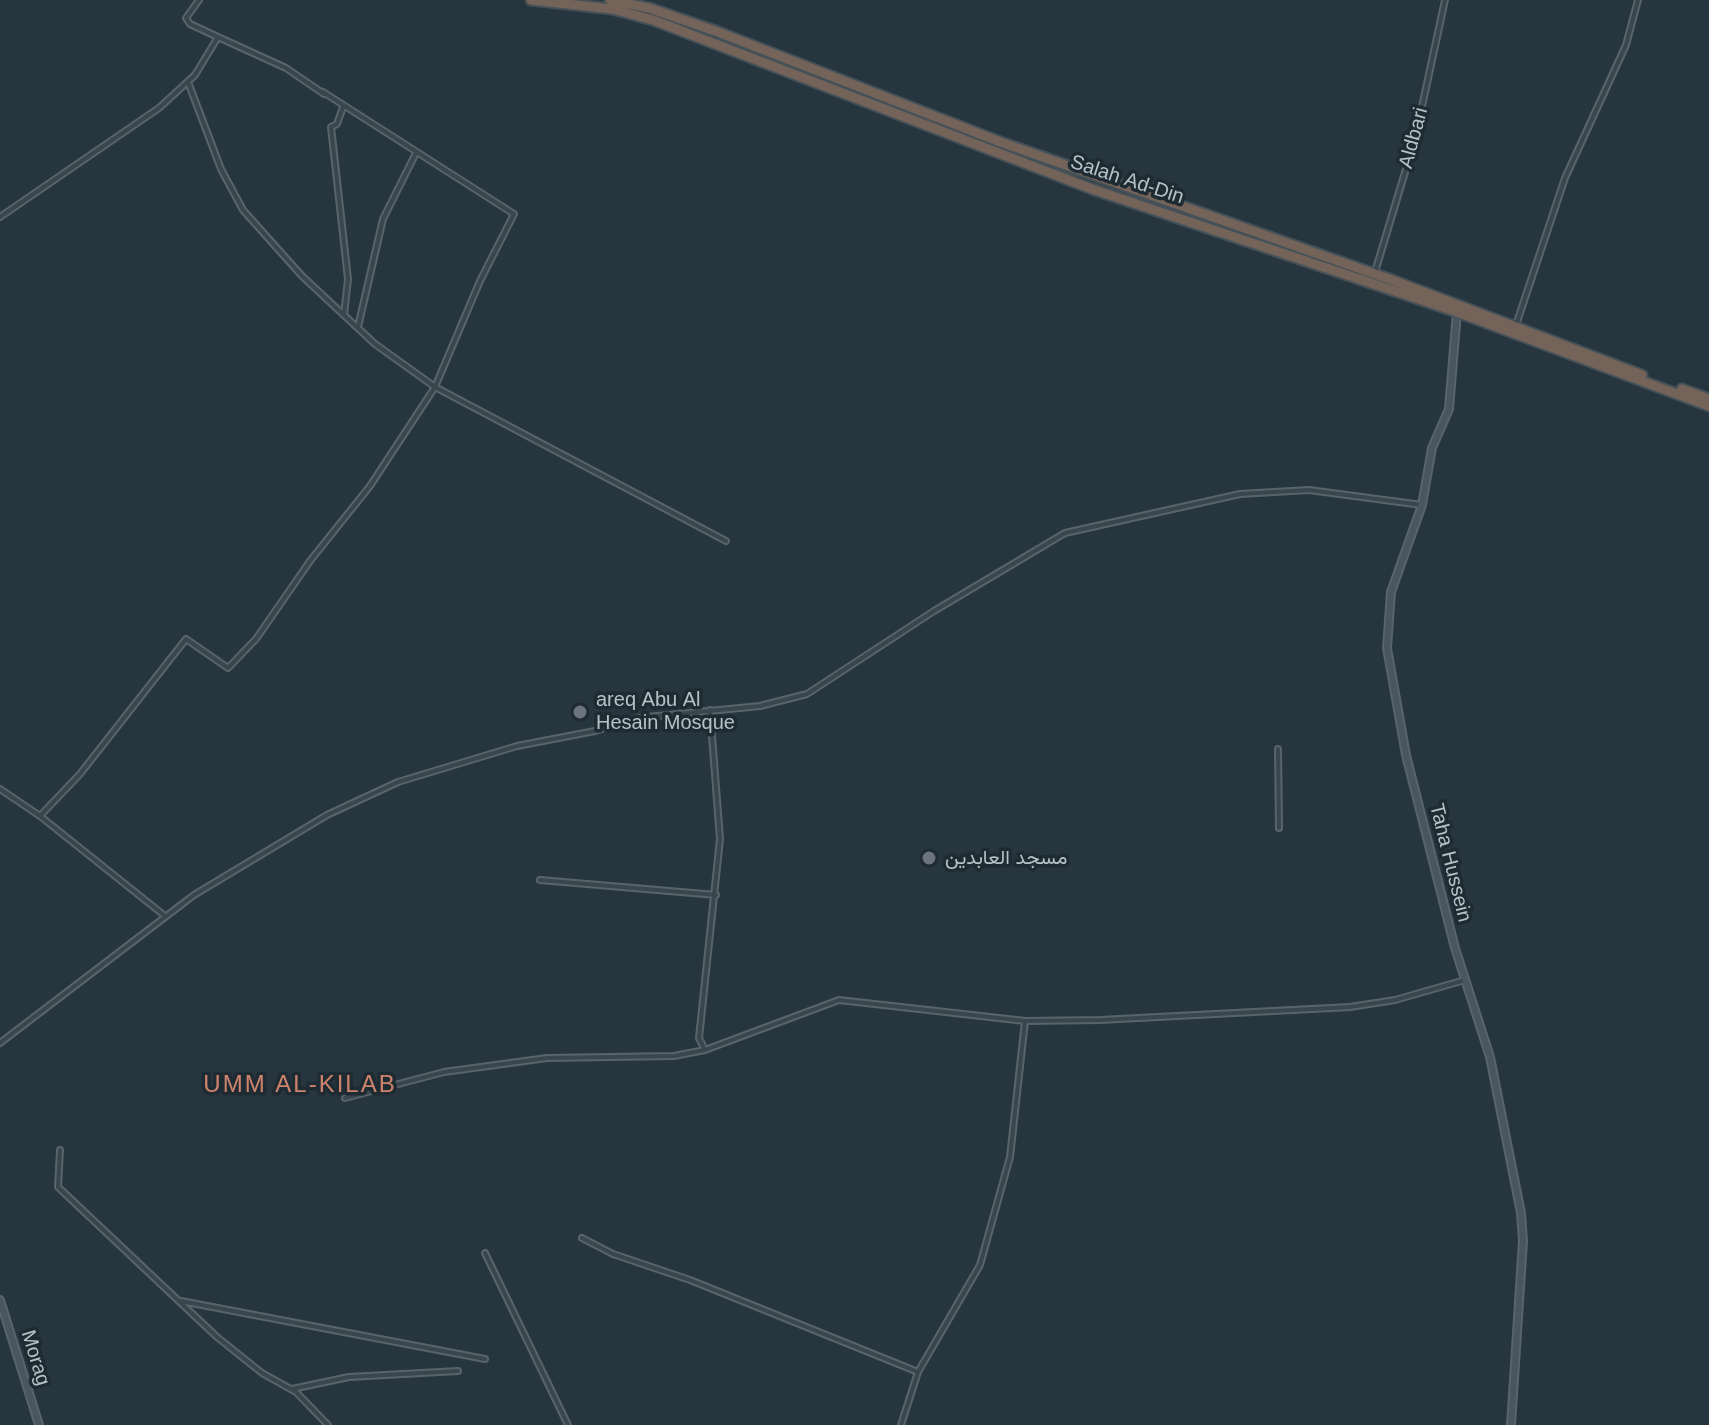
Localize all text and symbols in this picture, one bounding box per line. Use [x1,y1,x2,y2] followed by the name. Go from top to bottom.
[1394,105,1434,171] street label: Aldbari
[1067,150,1187,210] street label: Salah Ad-Din
[596,688,735,735] place label: areq Abu Al Hesain Mosque
[571,703,589,721] marker: areq Abu Al Hesain Mosque
[1424,801,1476,925] street label: Taha Hussein
[945,846,1067,870] place label: مسجد العابدين
[920,849,938,867] marker: مسجد العابدين
[203,1071,397,1099] district label: UMM AL-KILAB
[15,1327,55,1389] street label: Morag

